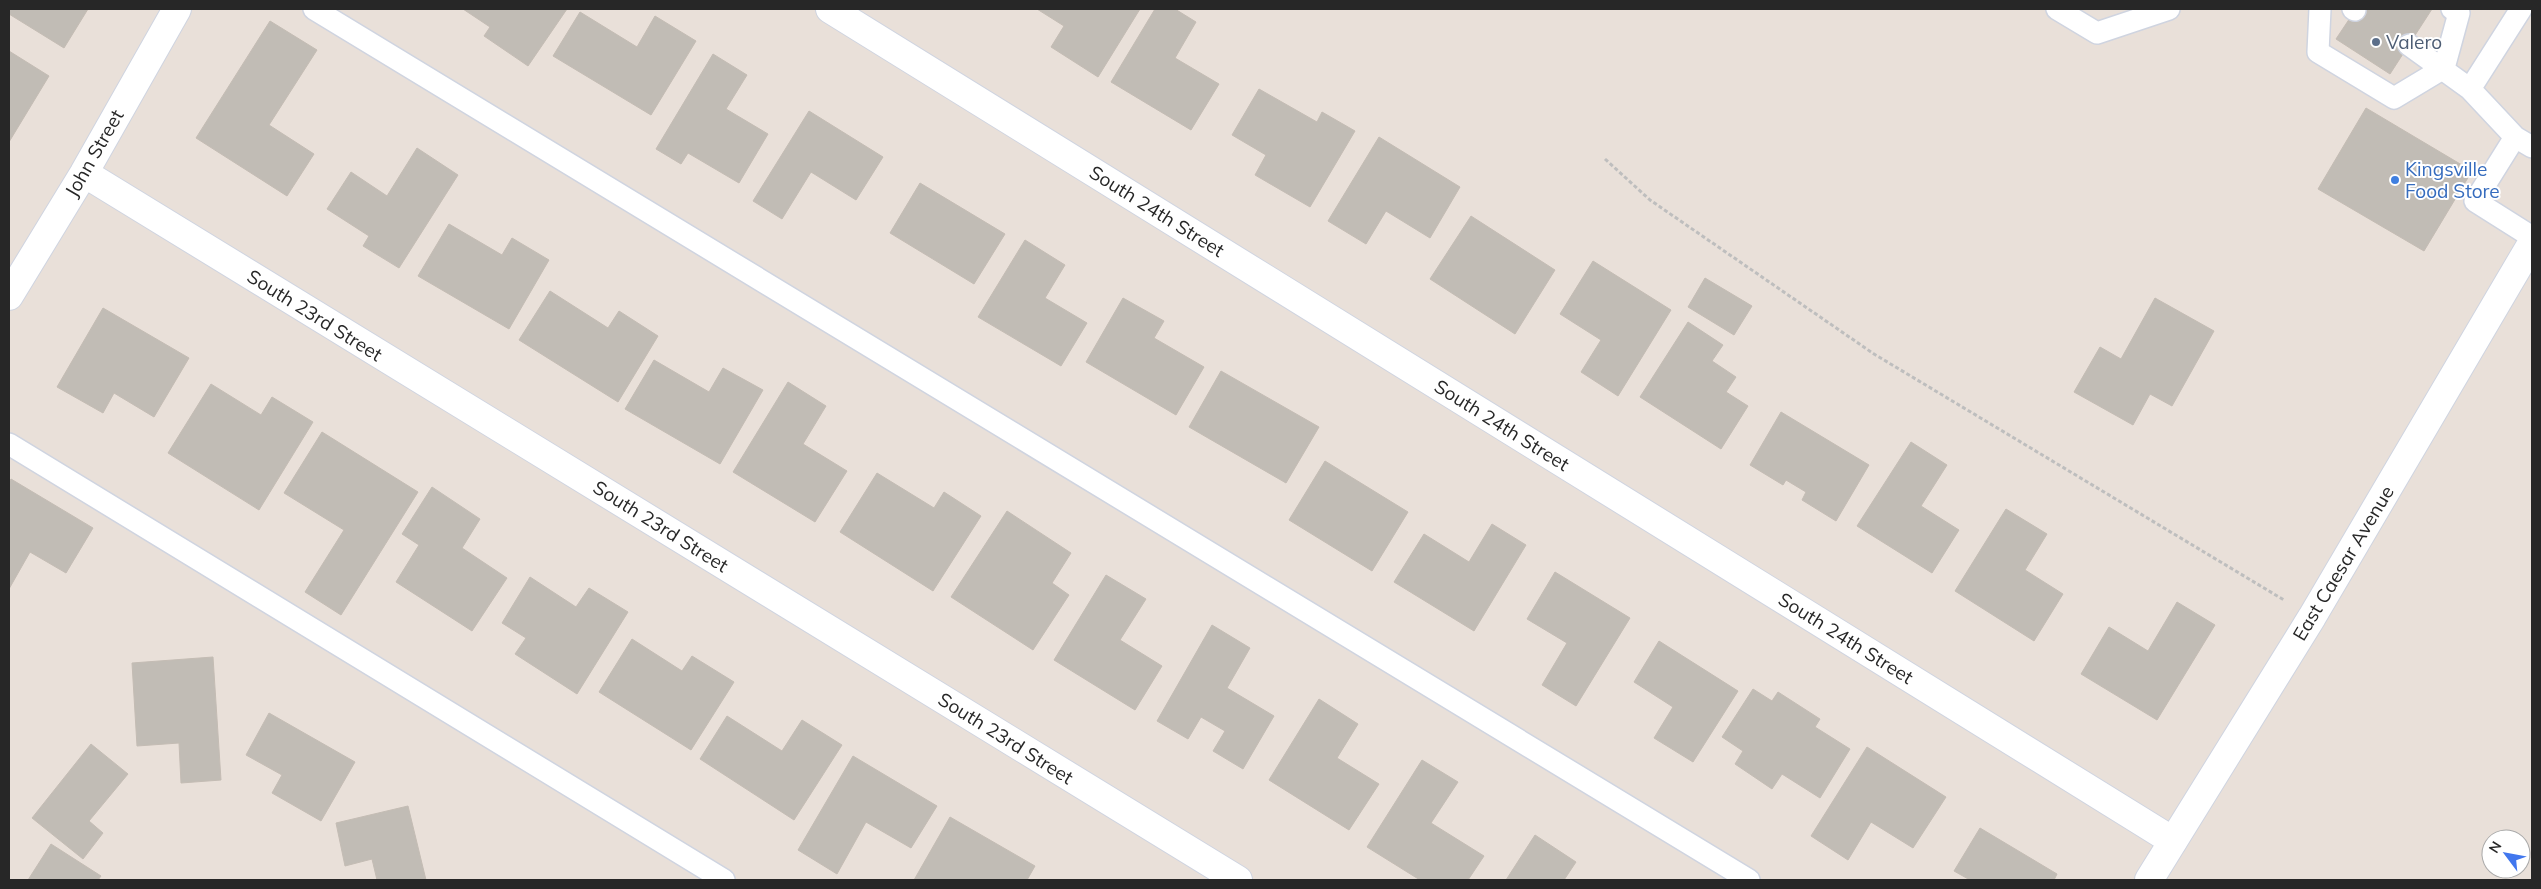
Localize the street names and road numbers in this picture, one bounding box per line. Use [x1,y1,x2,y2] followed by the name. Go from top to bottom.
[59,105,129,201] street label: John Street
[1085,160,1229,262] street label: South 24th Street
[243,264,387,366] street label: South 23rd Street
[1430,374,1574,476] street label: South 24th Street
[589,475,733,577] street label: South 23rd Street
[2287,481,2399,645] street label: East Caesar Avenue
[1774,587,1918,689] street label: South 24th Street
[934,687,1078,789] street label: South 23rd Street

